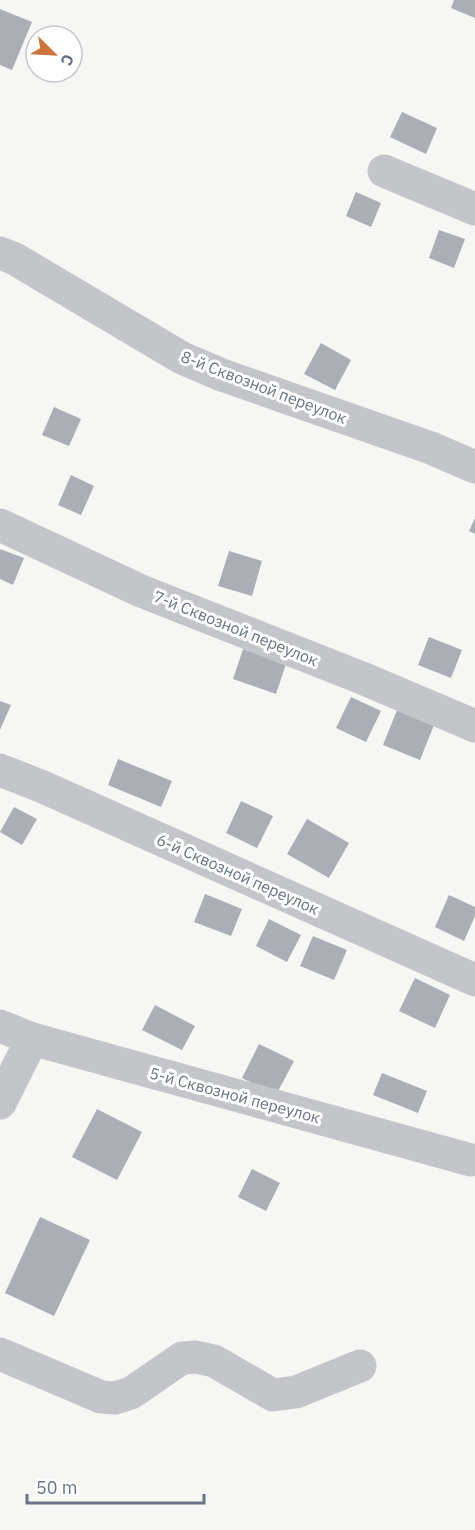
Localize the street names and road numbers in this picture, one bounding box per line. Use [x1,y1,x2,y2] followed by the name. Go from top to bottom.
[178,346,350,428] street label: 8-й Сквозной переулок
[151,586,321,670] street label: 7-й Сквозной переулок
[154,829,323,919] street label: 6-й Сквозной переулок
[148,1063,323,1127] street label: 5-й Сквозной переулок

